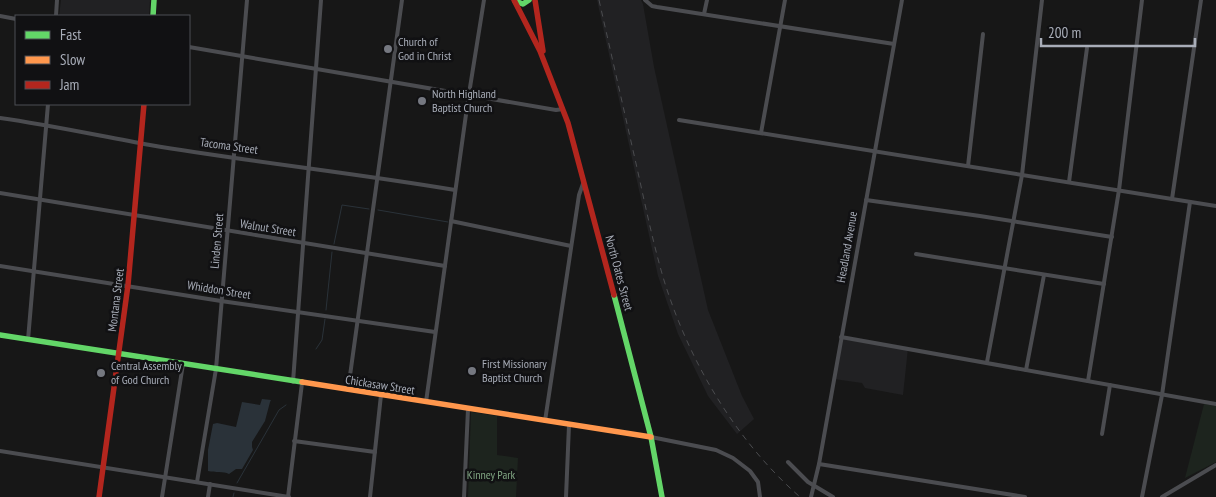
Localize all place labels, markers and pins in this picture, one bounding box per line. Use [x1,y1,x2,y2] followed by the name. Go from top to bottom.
[398,34,452,63] place label: Church of God in Christ
[382,43,394,55] marker: Church of God in Christ
[432,86,496,115] place label: North Highland Baptist Church
[416,95,428,107] marker: North Highland Baptist Church
[482,356,547,385] place label: First Missionary Baptist Church
[111,358,182,387] place label: Central Assembly of God Church
[466,365,478,377] marker: First Missionary Baptist Church
[95,367,107,379] marker: Central Assembly of God Church

